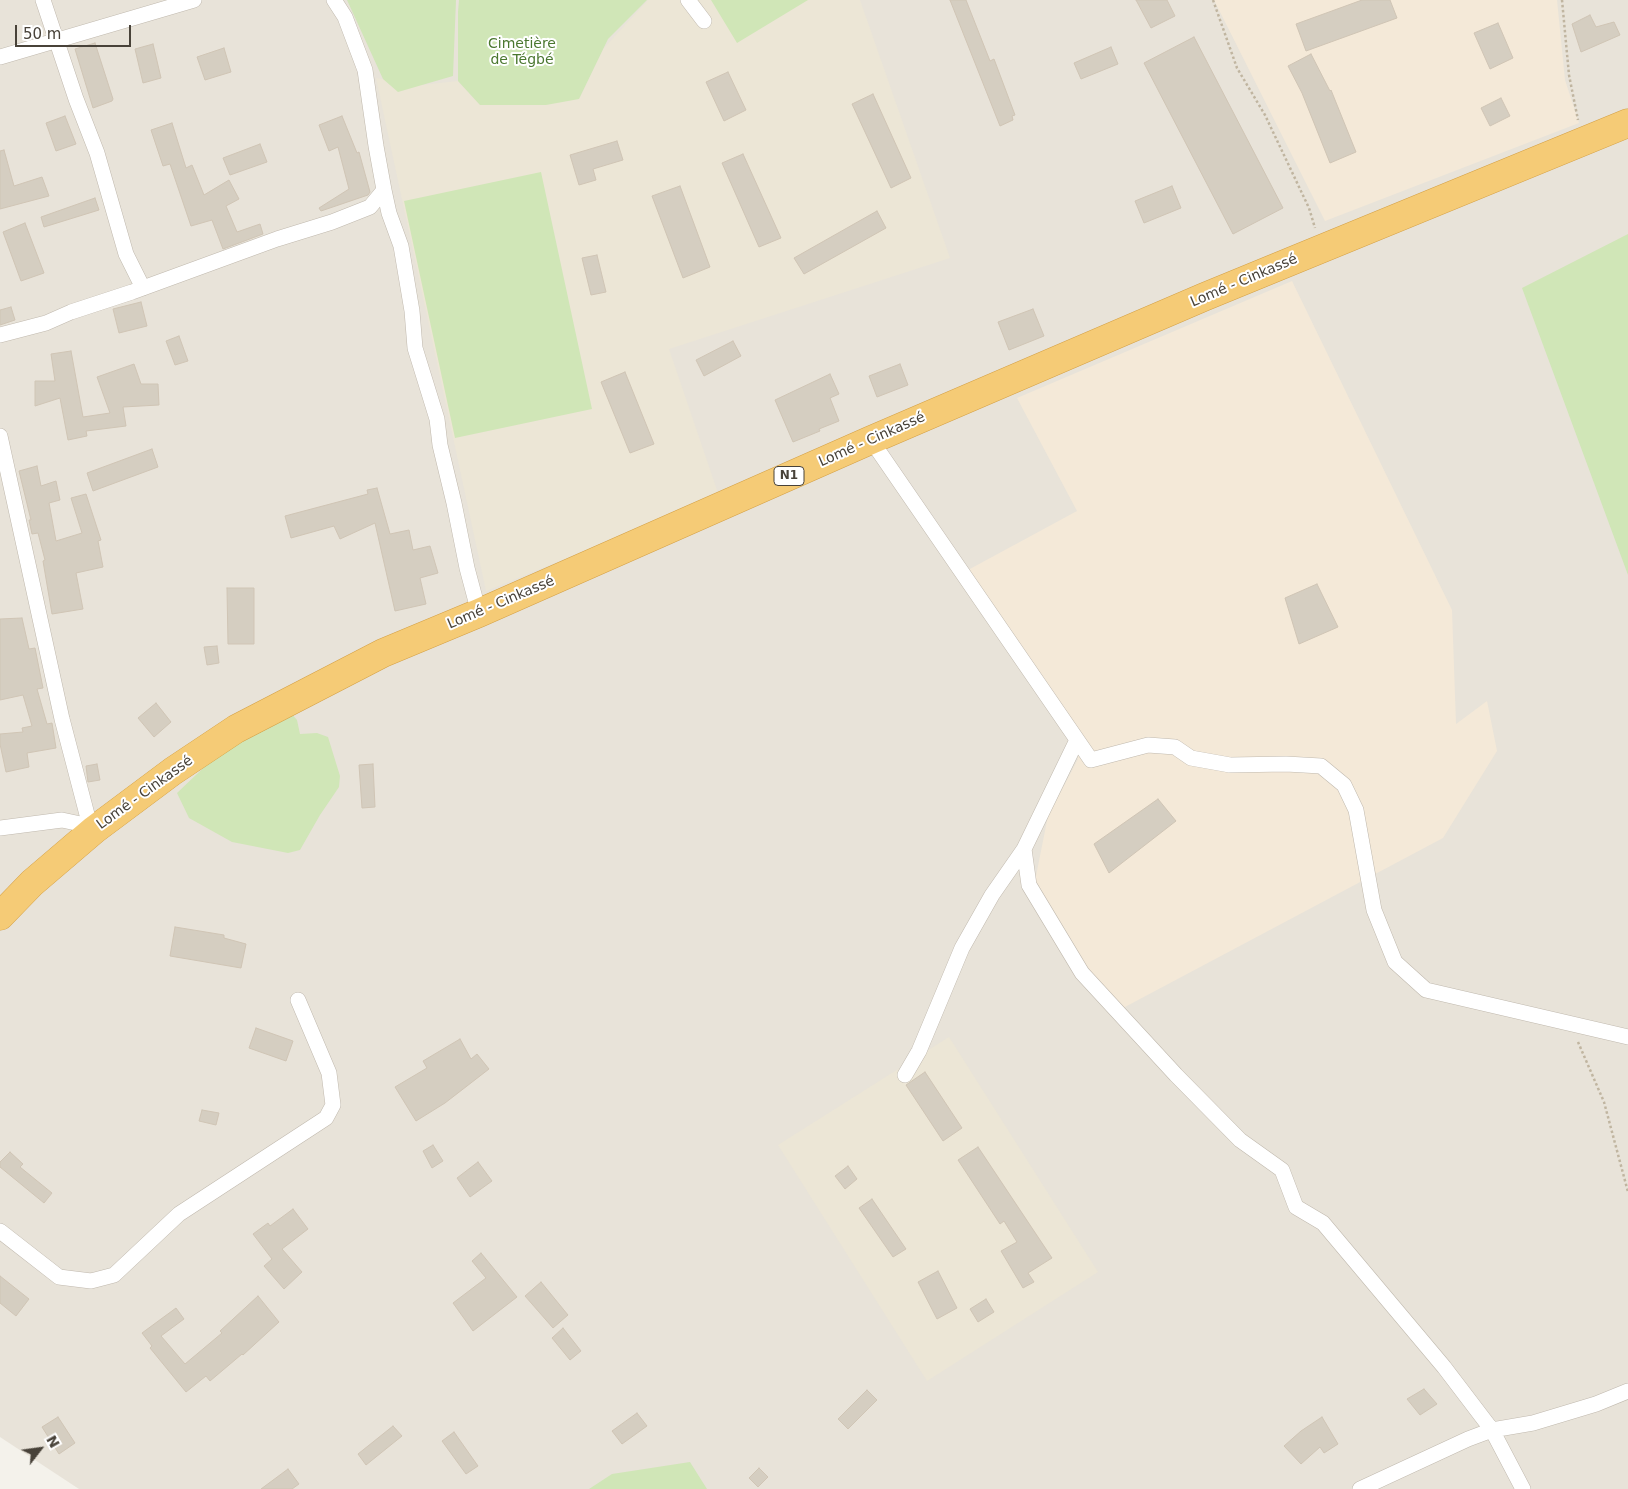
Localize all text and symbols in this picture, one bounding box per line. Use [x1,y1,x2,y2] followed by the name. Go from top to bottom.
[18,15,134,47] scale bar
[23,25,61,43] text: 50 m
[488,36,556,68] park label: Cimetière de Tégbé
[1188,251,1300,311] street label: Lomé - Cinkassé
[816,409,928,471] street label: Lomé - Cinkassé
[774,466,804,486] road number: N1
[445,573,557,633] street label: Lomé - Cinkassé
[94,753,196,833] street label: Lomé - Cinkassé
[15,1424,65,1474] north arrow
[43,1432,63,1451] text: N

